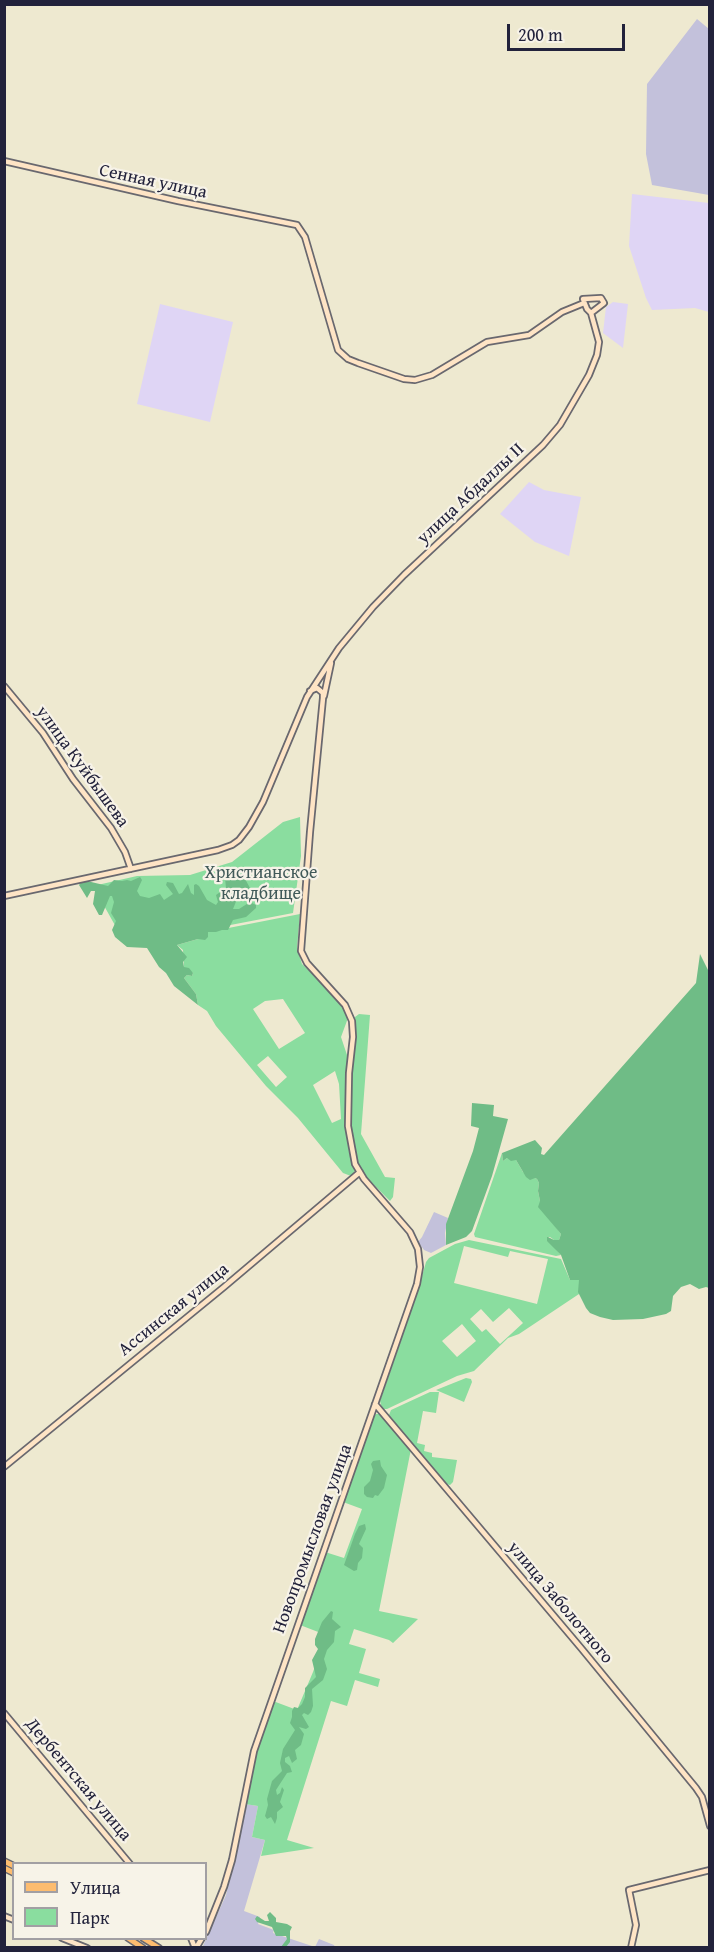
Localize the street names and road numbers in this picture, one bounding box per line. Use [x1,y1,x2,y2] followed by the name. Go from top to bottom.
[97,160,209,204] street label: Сенная улица
[413,439,529,549] street label: улица Абдаллы II
[31,702,133,832] street label: улица Куйбышева
[114,1259,234,1361] street label: Ассинская улица
[269,1441,357,1637] street label: Новопромысловая улица
[503,1537,617,1669] street label: улица Заболотного
[20,1714,136,1846] street label: Дербентская улица

